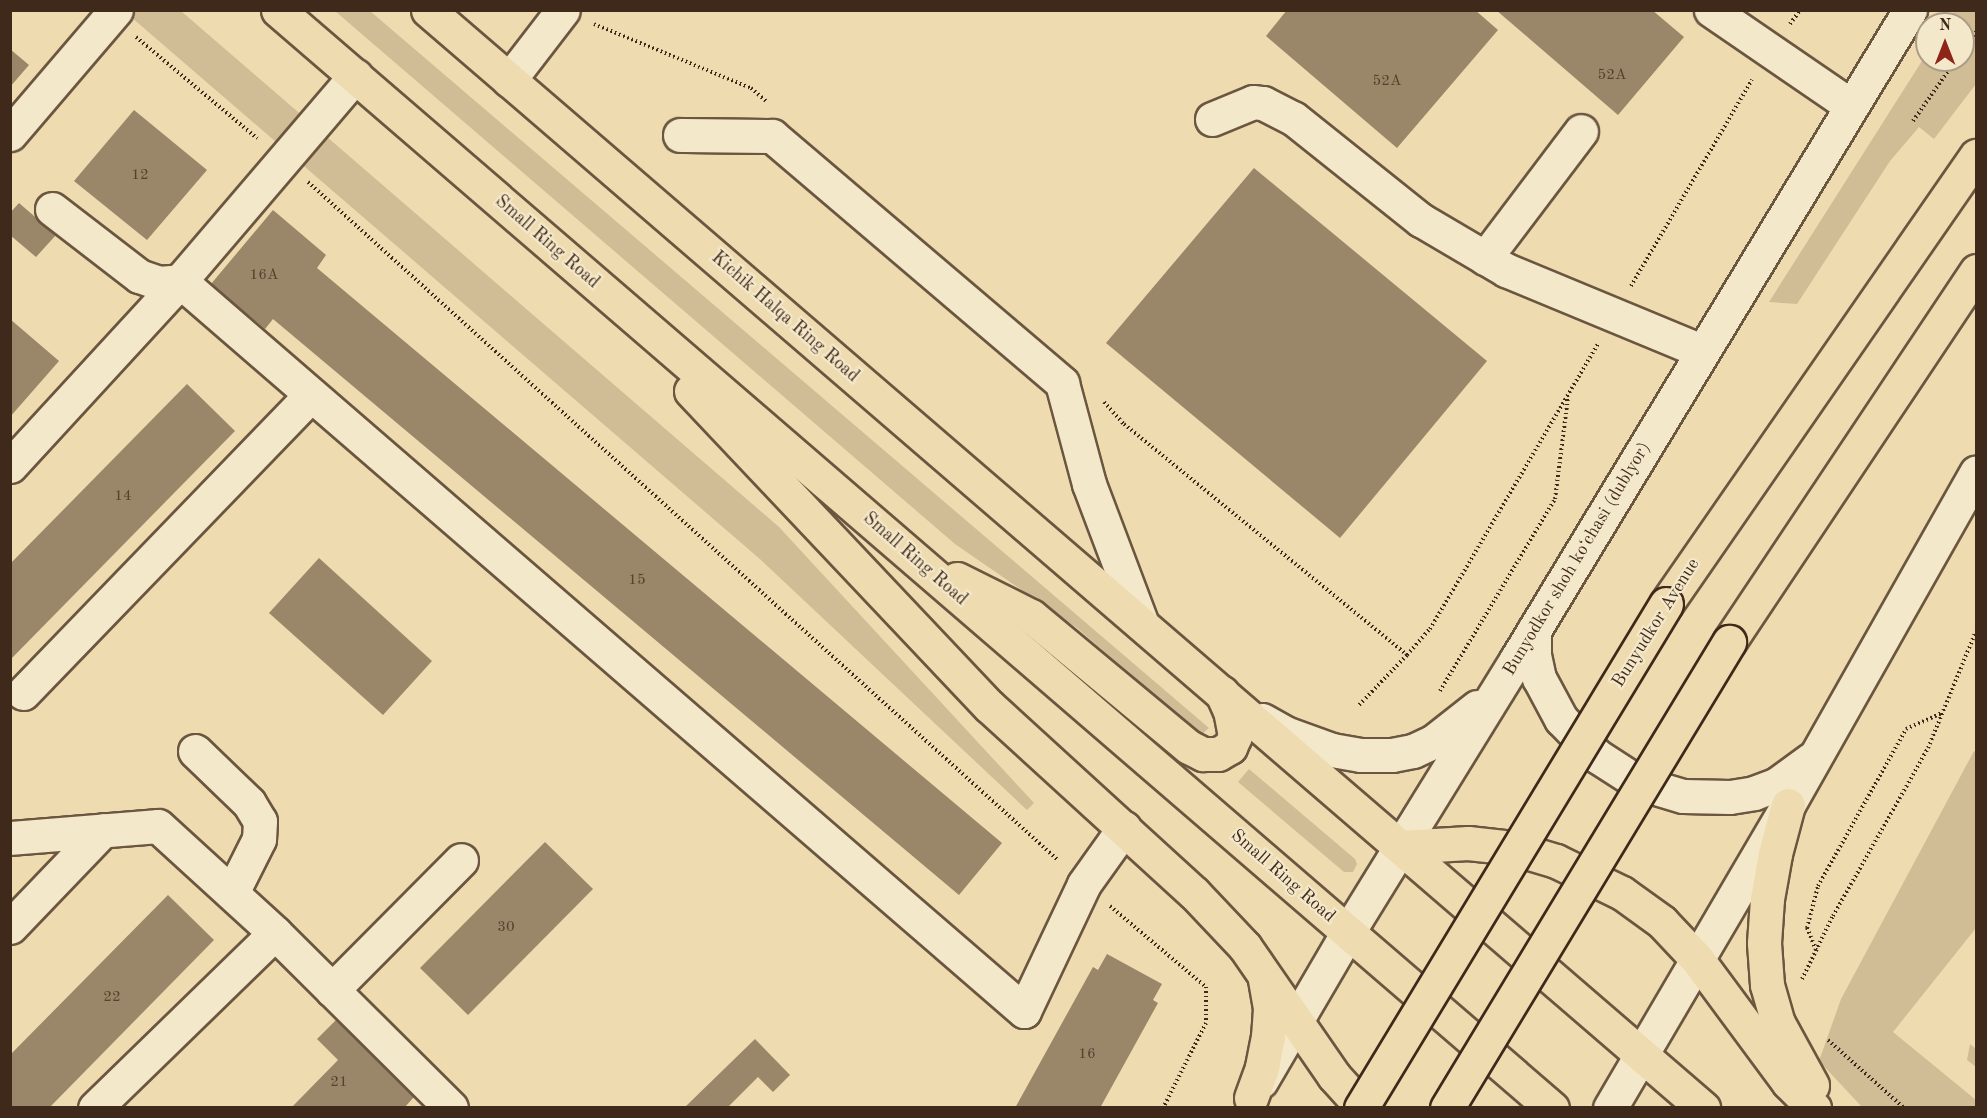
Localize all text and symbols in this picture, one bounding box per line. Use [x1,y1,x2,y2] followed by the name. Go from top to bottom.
[1915,12,1975,72] north arrow
[1939,18,1951,34] text: N
[1598,67,1626,85] house number: 52А
[1373,73,1401,91] house number: 52A
[131,167,149,185] house number: 12
[490,191,604,293] street label: Small Ring Road
[707,247,863,387] street label: Kichik Halqa Ring Road
[250,267,278,285] house number: 16A
[1499,438,1655,680] street label: Bunyodkor shoh koʻchasi (dublyor)
[114,488,132,506] house number: 14
[858,508,972,610] street label: Small Ring Road
[1608,554,1704,692] street label: Bunyudkor Avenue
[628,572,646,590] house number: 15
[1226,825,1340,927] street label: Small Ring Road
[497,919,515,937] house number: 30
[103,989,121,1007] house number: 22
[1078,1046,1096,1064] house number: 16
[330,1074,348,1092] house number: 21

